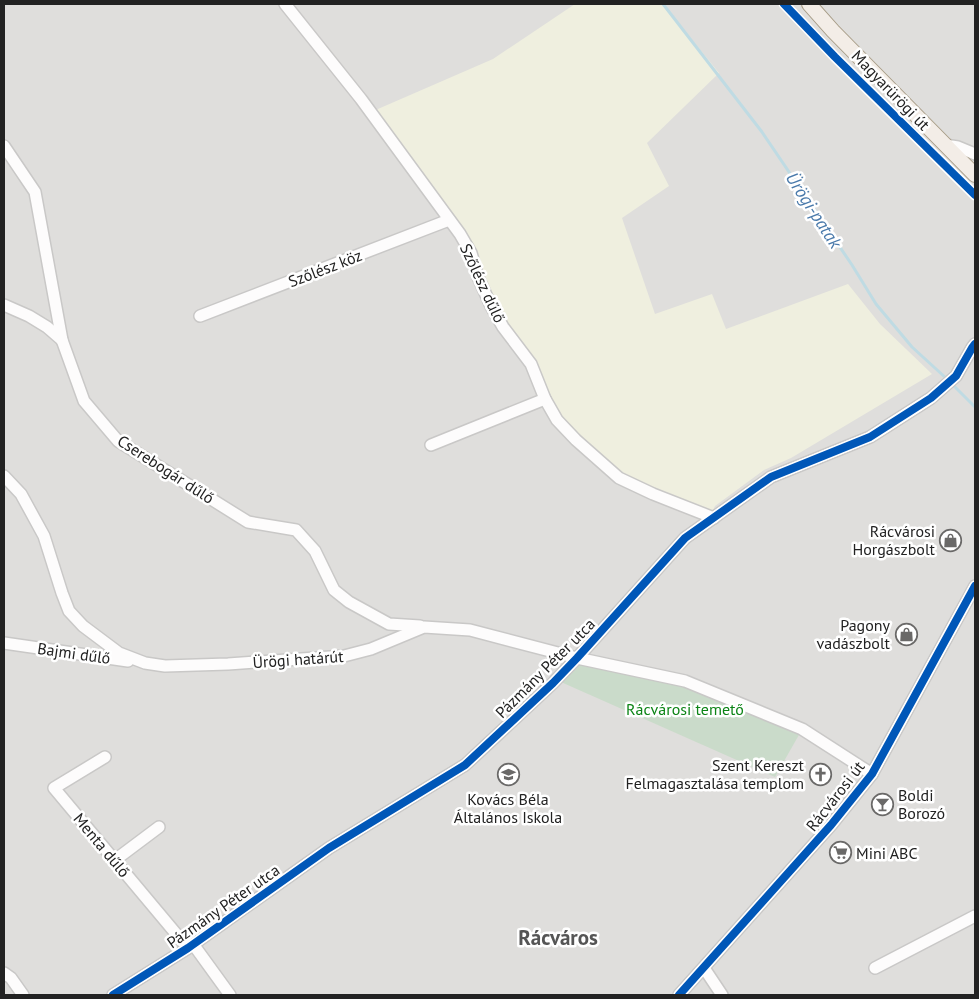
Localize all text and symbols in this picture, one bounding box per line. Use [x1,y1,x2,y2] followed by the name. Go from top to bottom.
[848,46,935,135] street label: Magyarürögi út
[781,168,848,253] water label: Ürögi-patak
[456,240,510,326] street label: Szőlész dűlő
[285,245,365,291] street label: Szőlész köz
[114,430,218,508] street label: Cserebogár dűlő
[853,521,936,559] place label: Rácvárosi Horgászbolt
[939,528,963,552] shop icon: Rácvárosi Horgászbolt
[491,614,599,722] street label: Pázmány Péter utca
[817,615,891,653] place label: Pagony vadászbolt
[894,622,918,646] shop icon: Pagony vadászbolt
[36,638,112,668] street label: Bajmi dűlő
[252,646,345,672] street label: Ürögi határút
[626,699,744,719] park label: Rácvárosi temető
[625,755,805,793] place label: Szent Kereszt Felmagasztalása templom
[801,756,869,835] street label: Rácvárosi út
[808,762,832,786] church icon: Szent Kereszt Felmagasztalása templom
[496,763,520,787] school or university icon: Kovács Béla Általános Iskola
[898,785,945,823] place label: Boldi Borozó
[454,789,562,827] place label: Kovács Béla Általános Iskola
[870,792,894,816] bar icon: Boldi Borozó
[69,809,135,881] street label: Menta dűlő
[828,841,852,865] supermarket icon: Mini ABC
[856,843,918,863] place label: Mini ABC
[163,860,283,952] street label: Pázmány Péter utca
[518,924,598,951] district label: Rácváros

